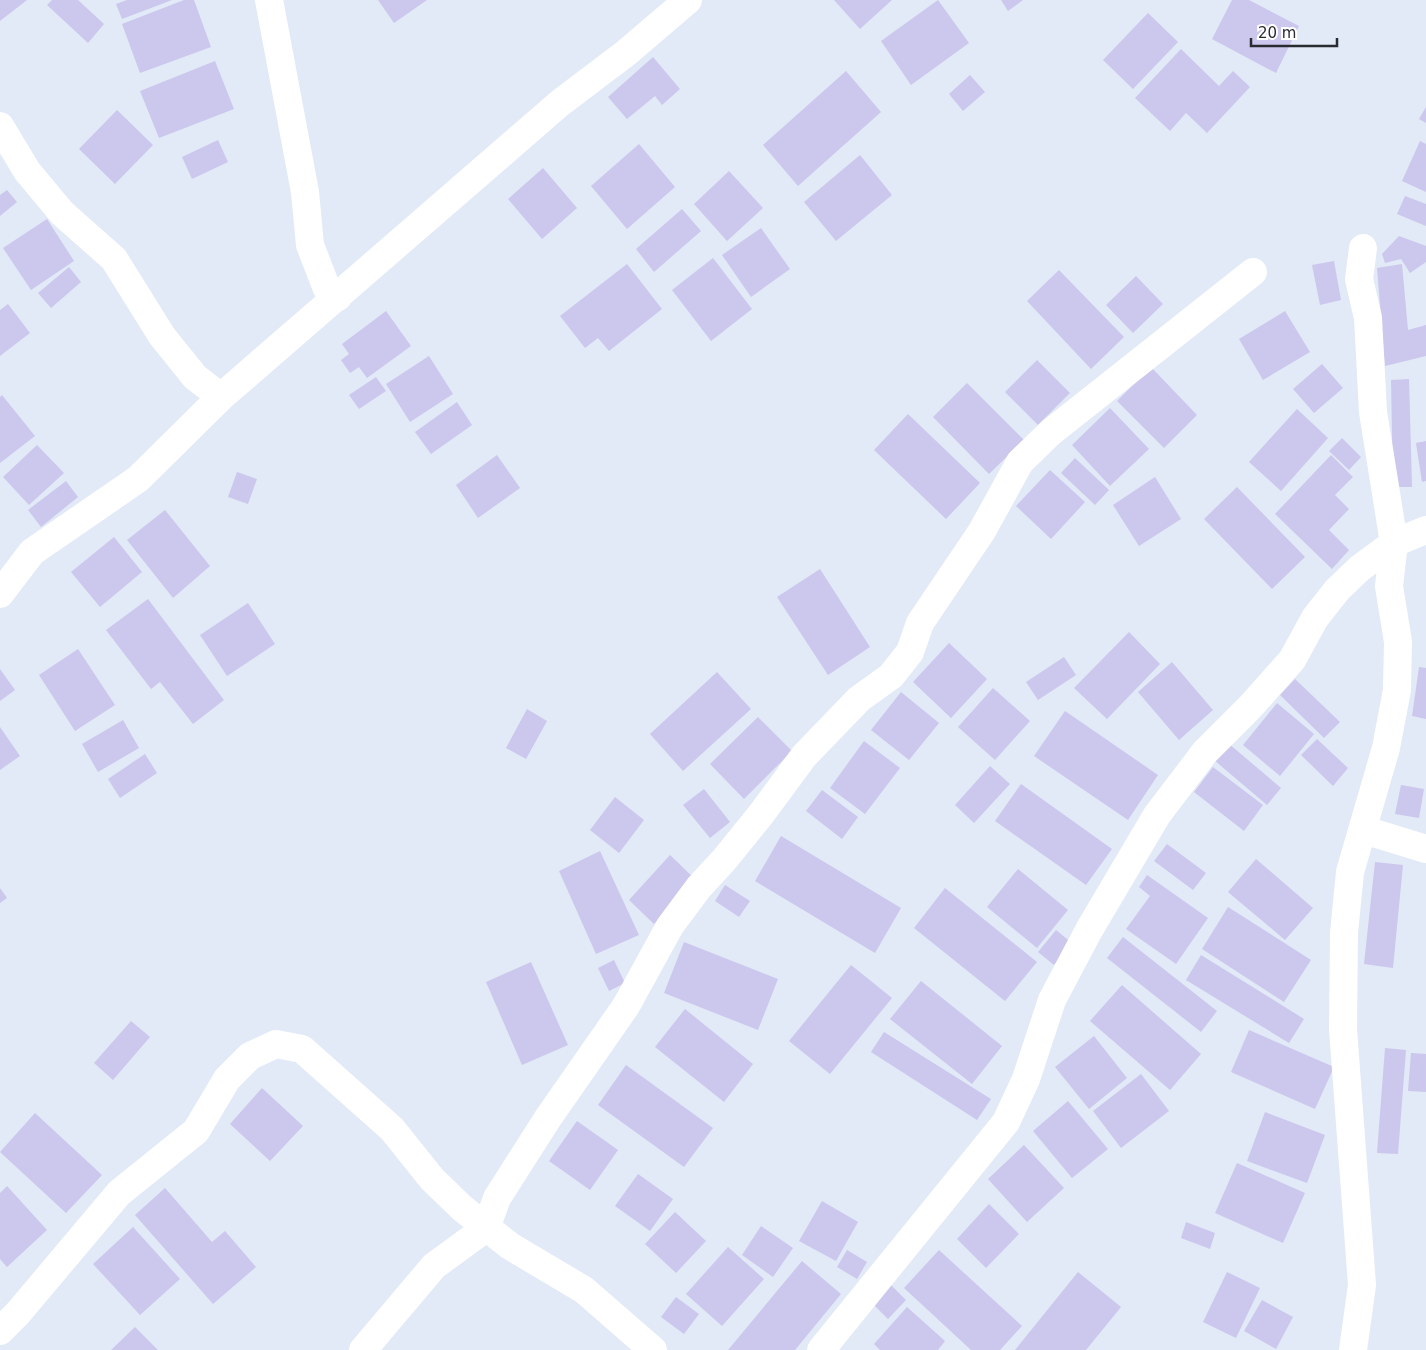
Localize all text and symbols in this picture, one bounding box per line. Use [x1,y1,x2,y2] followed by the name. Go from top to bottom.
[1251,15,1337,47] scale bar
[1258,24,1296,42] text: 20 m

